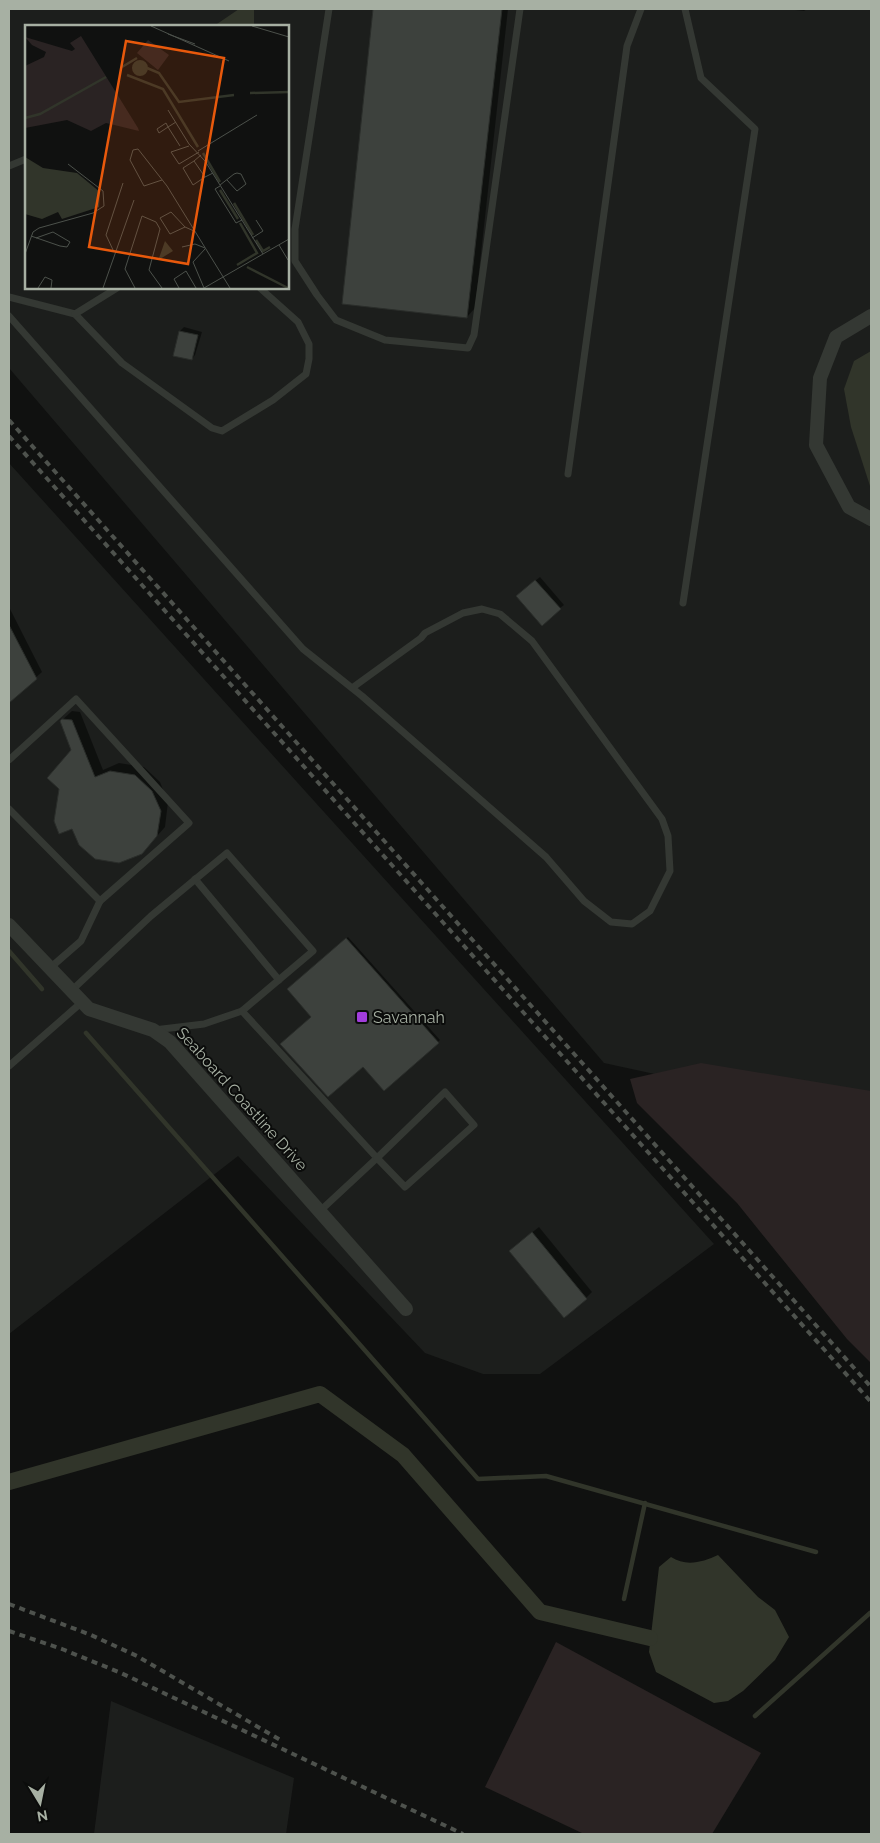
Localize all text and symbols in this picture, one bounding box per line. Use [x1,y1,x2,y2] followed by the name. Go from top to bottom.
[25,25,289,289] inset map
[373,1008,445,1027] place label: Savannah
[355,1010,369,1024] marker: Savannah
[173,1023,311,1175] street label: Seaboard Coastline Drive
[15,1778,65,1828] north arrow
[36,1807,49,1825] text: N

